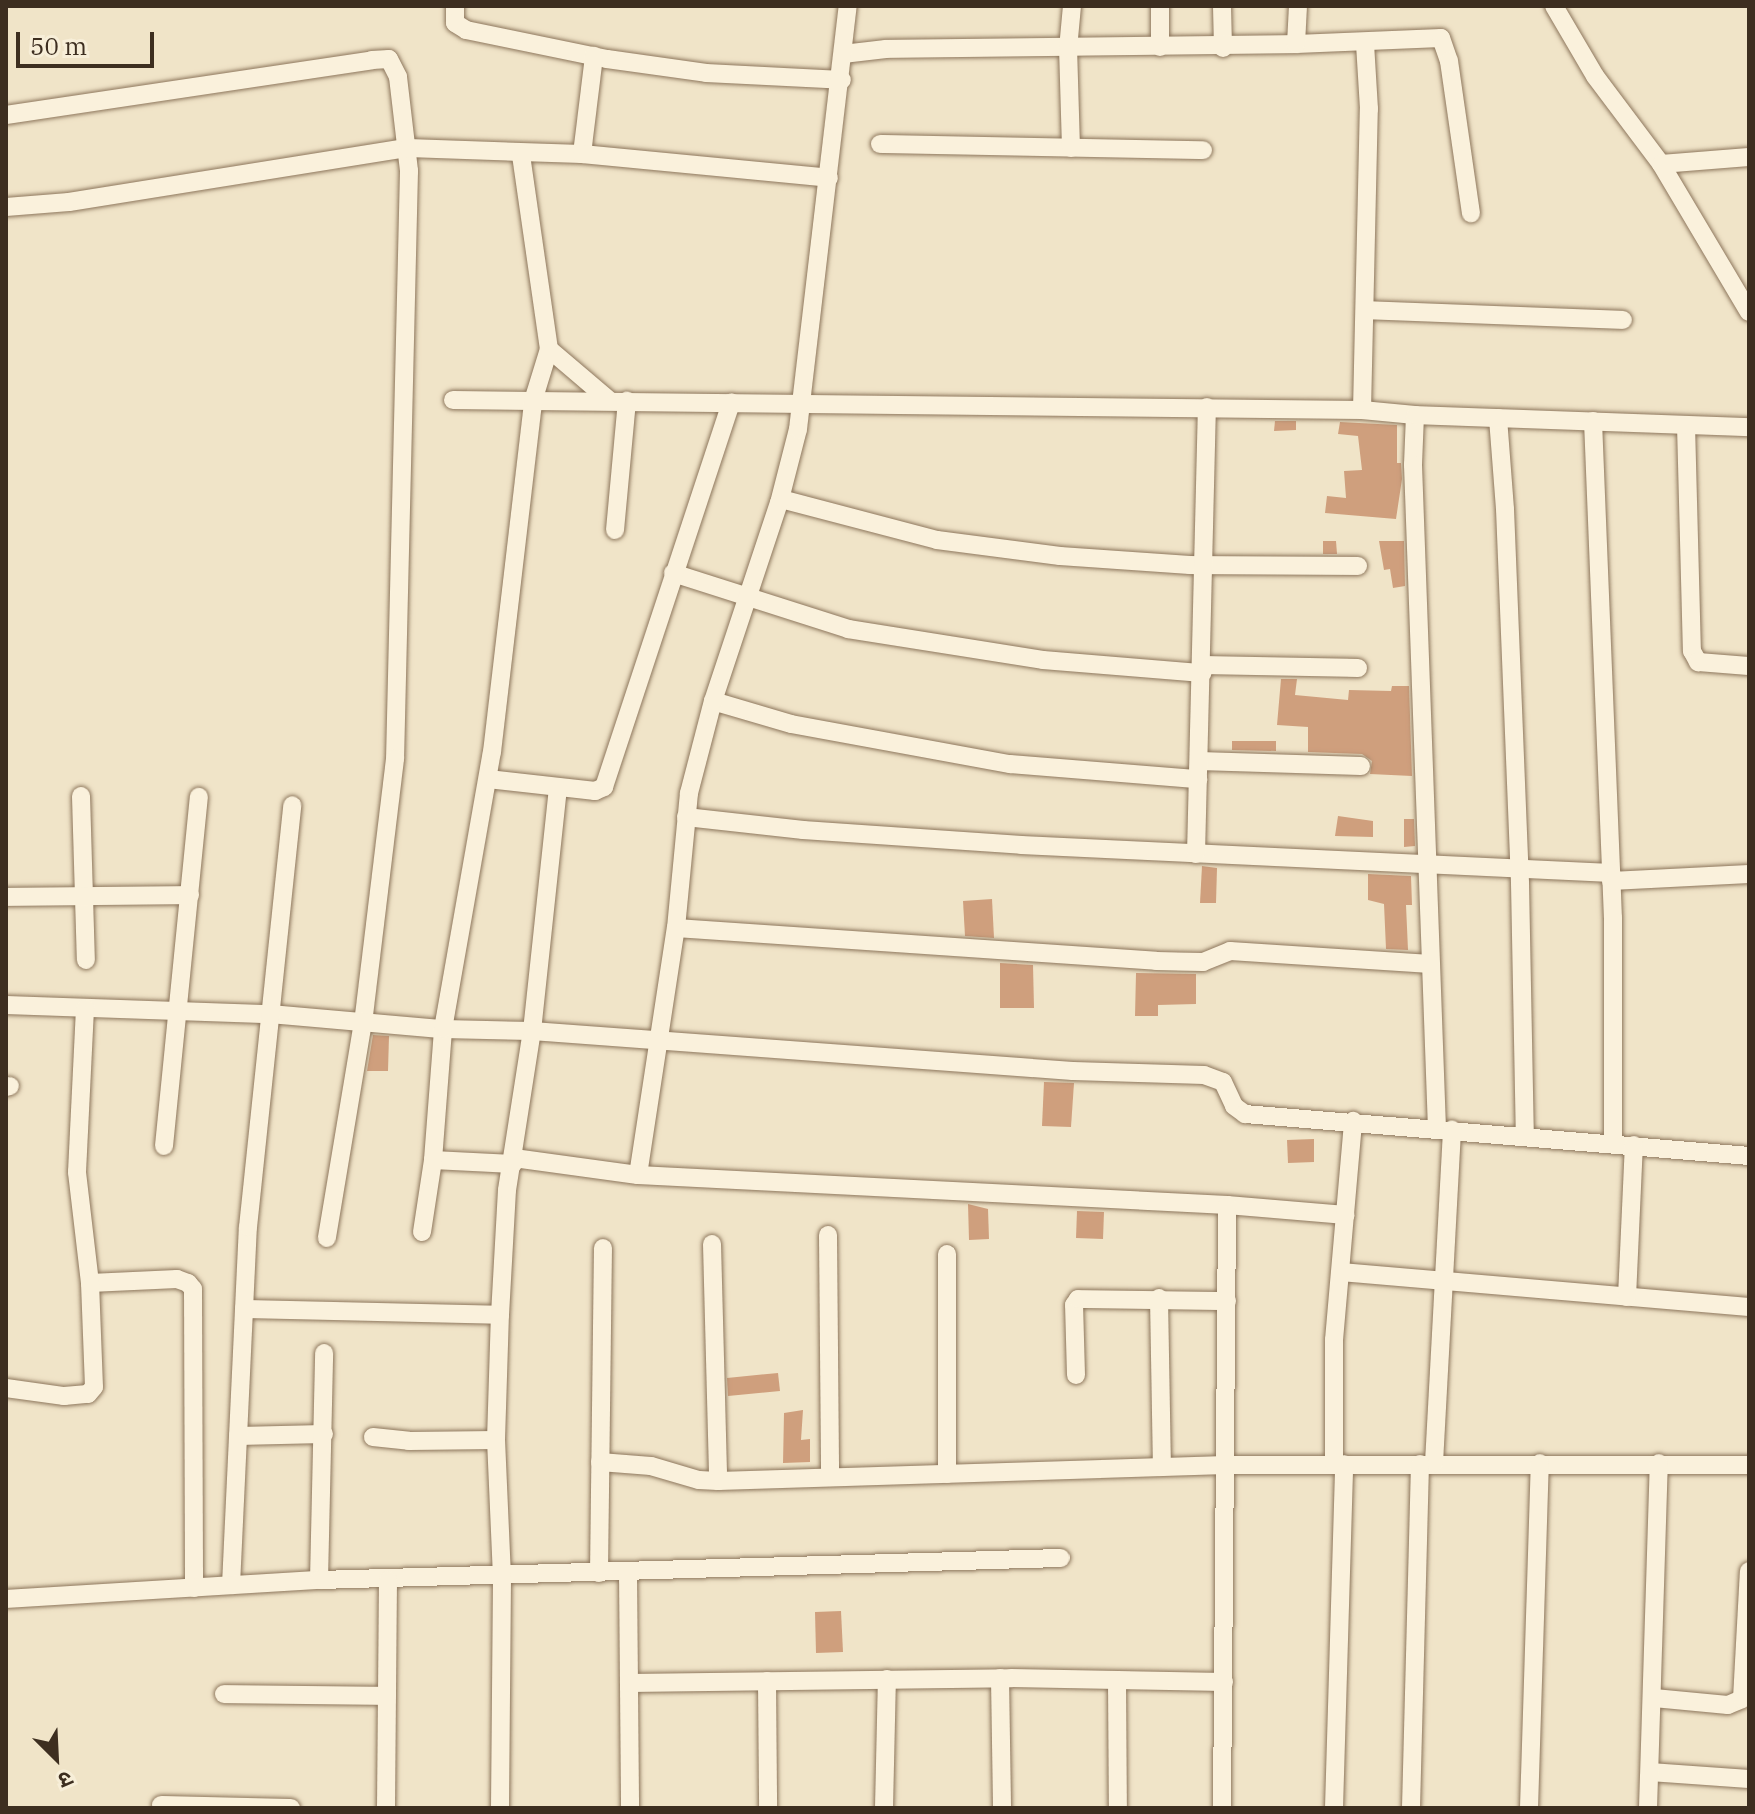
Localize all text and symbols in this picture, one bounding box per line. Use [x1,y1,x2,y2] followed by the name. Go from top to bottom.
[20,16,158,66] scale bar
[30,30,87,62] text: 50 m
[16,1718,96,1798] north arrow
[54,1765,78,1796] text: उ

